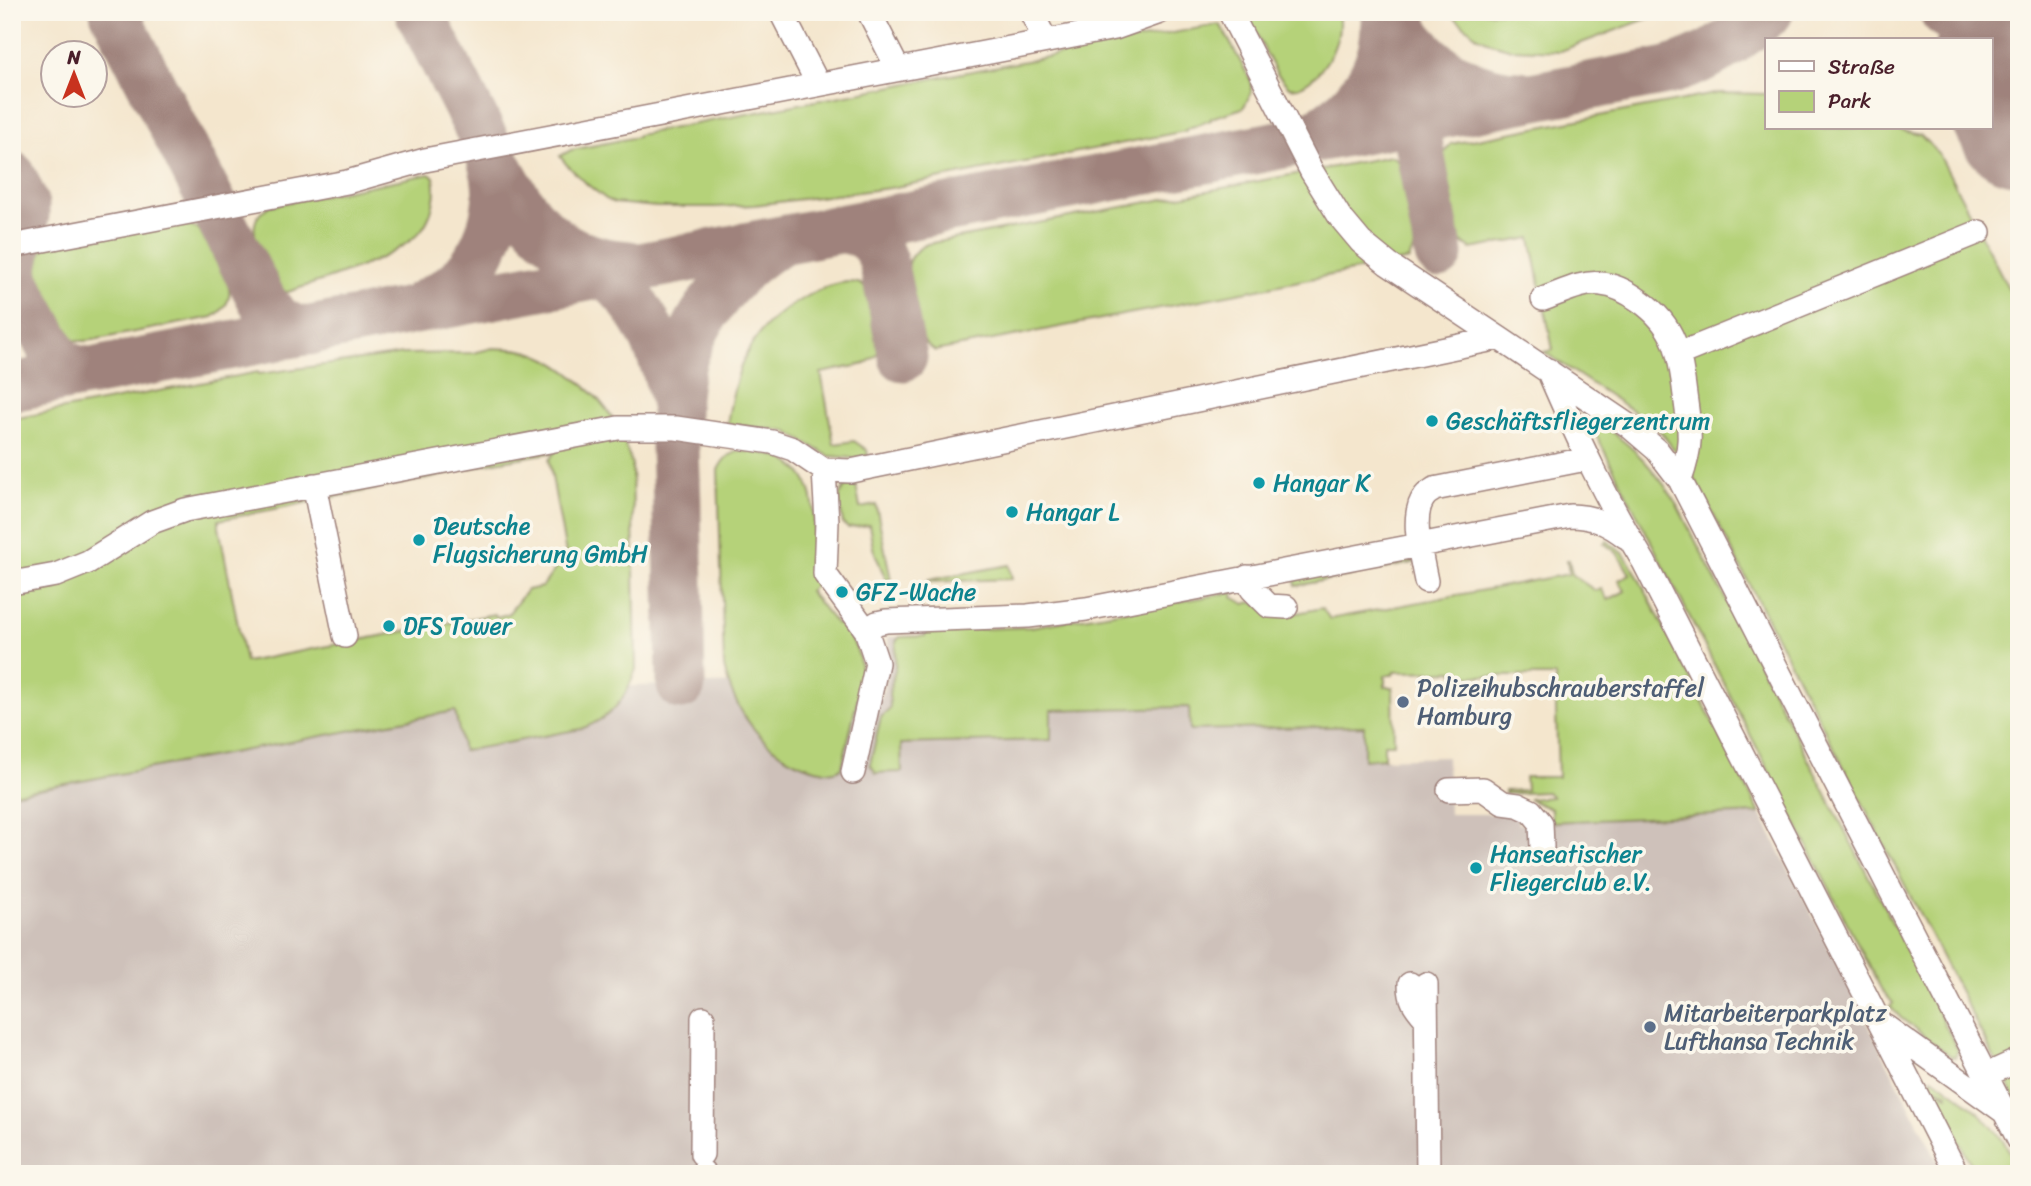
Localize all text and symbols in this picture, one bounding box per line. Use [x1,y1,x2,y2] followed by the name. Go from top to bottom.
[38,38,108,108] north arrow
[1765,38,1993,130] legend
[66,41,81,74] text: N
[1828,48,1895,86] text: Straße
[1828,82,1871,120] text: Park
[1446,400,1710,442] place label: Geschäftsfliegerzentrum
[1424,413,1440,429] marker: Geschäftsfliegerzentrum
[1273,462,1371,504] place label: Hangar K
[1251,475,1267,491] marker: Hangar K
[1026,491,1119,533] place label: Hangar L
[1004,504,1020,520] marker: Hangar L
[433,505,648,575] place label: Deutsche Flugsicherung GmbH
[411,532,427,548] marker: Deutsche Flugsicherung GmbH
[856,571,976,613] place label: GFZ-Wache
[834,584,850,600] marker: GFZ-Wache
[403,605,514,647] place label: DFS Tower
[381,618,397,634] marker: DFS Tower
[1417,667,1705,737] place label: Polizeihubschrauberstaffel Hamburg
[1395,694,1411,710] marker: Polizeihubschrauberstaffel Hamburg
[1490,833,1652,903] place label: Hanseatischer Fliegerclub e.V.
[1468,860,1484,876] marker: Hanseatischer Fliegerclub e.V.
[1664,992,1888,1062] place label: Mitarbeiterparkplatz Lufthansa Technik
[1642,1019,1658,1035] marker: Mitarbeiterparkplatz Lufthansa Technik

